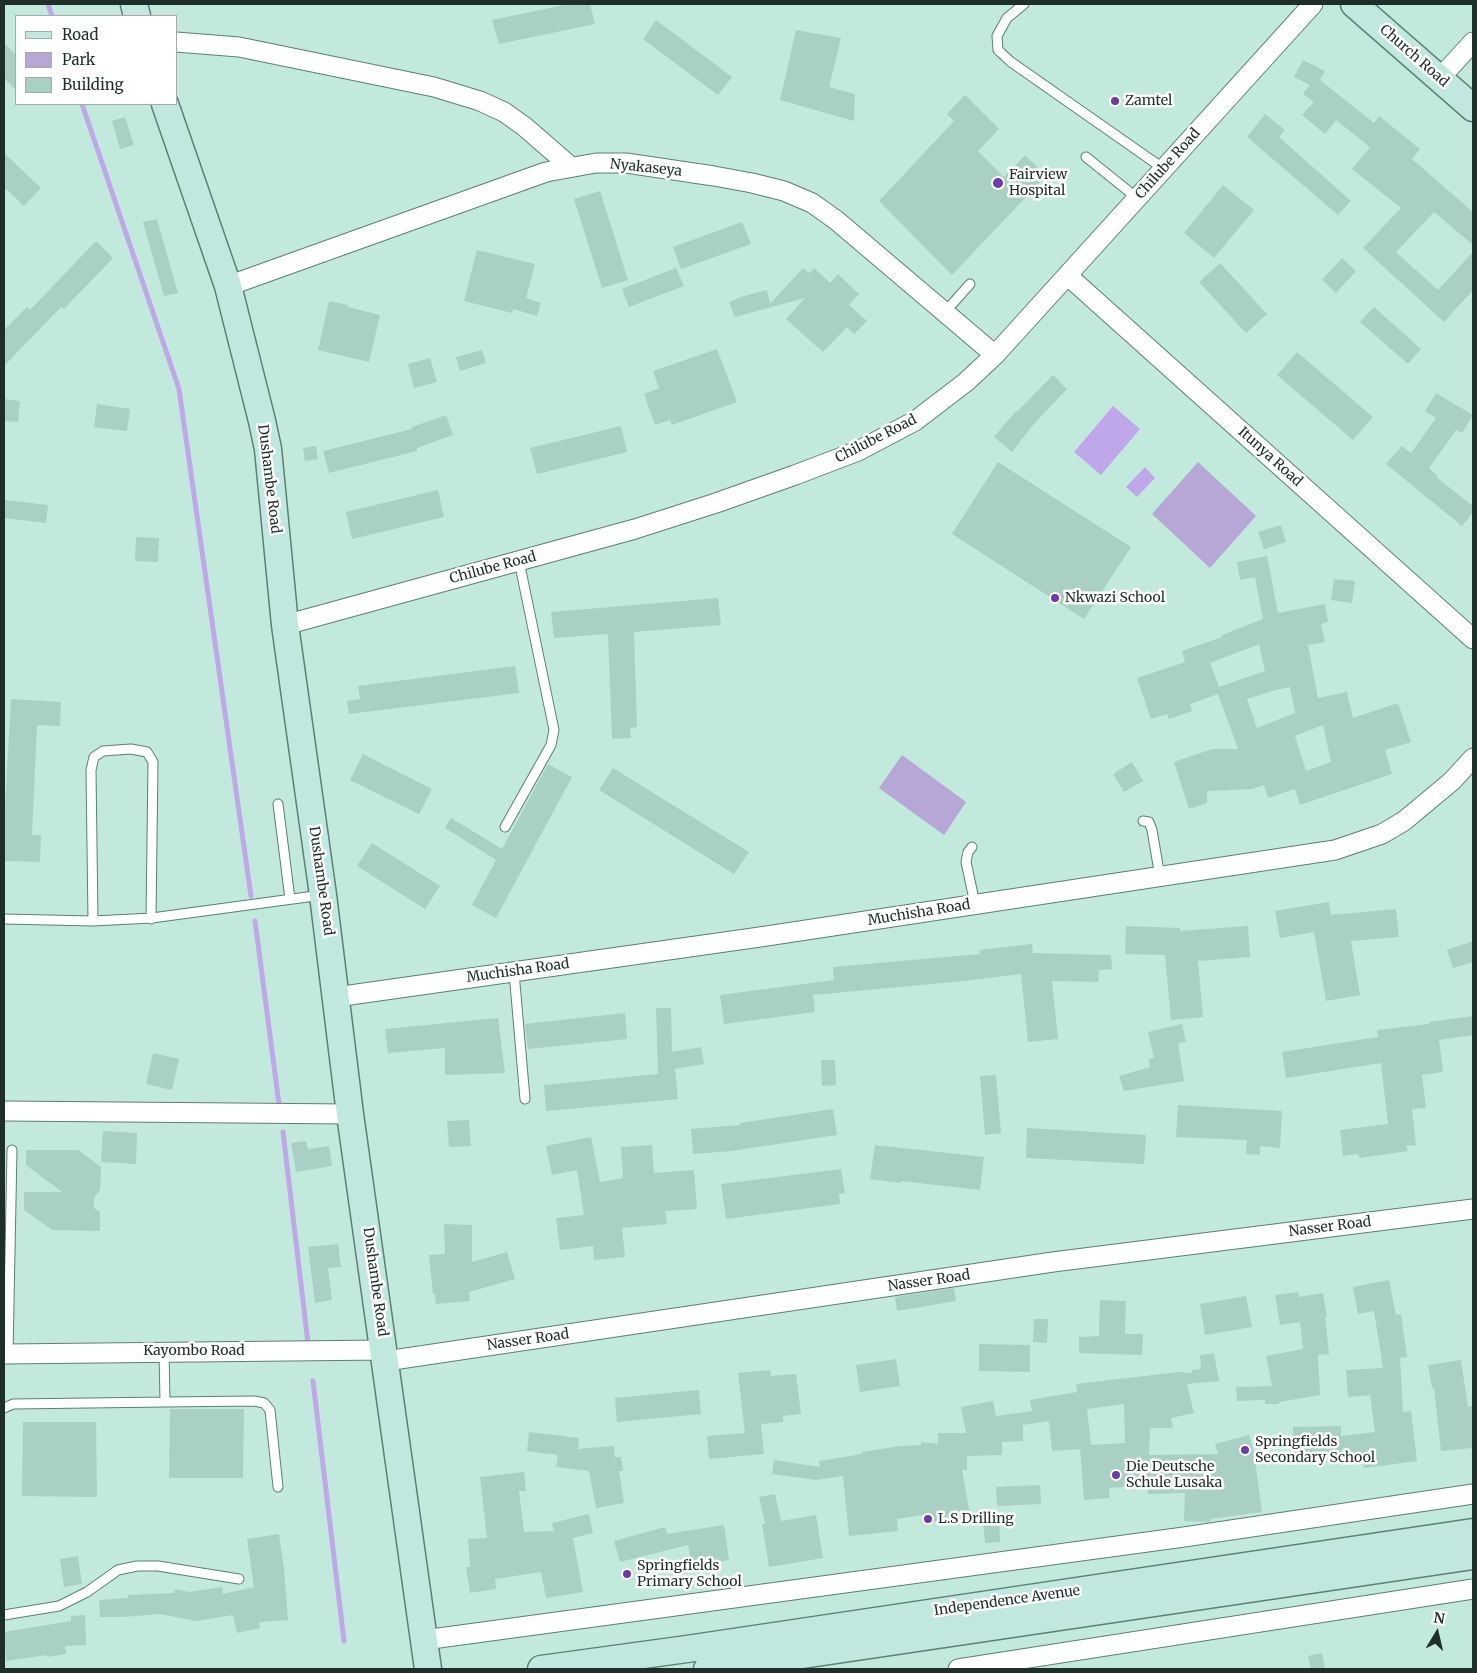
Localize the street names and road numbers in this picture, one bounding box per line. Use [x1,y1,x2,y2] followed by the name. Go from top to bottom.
[1376,21,1452,91] street label: Church Road
[1132,125,1204,203] street label: Chilube Road
[609,156,683,180] street label: Nyakaseya
[833,411,919,467] street label: Chilube Road
[254,423,284,535] street label: Dushambe Road
[1234,424,1306,490] street label: Itunya Road
[448,548,538,588] street label: Chilube Road
[305,825,337,937] street label: Dushambe Road
[867,897,971,929] street label: Muchisha Road
[466,955,570,987] street label: Muchisha Road
[1288,1214,1372,1240] street label: Nasser Road
[359,1226,391,1338] street label: Dushambe Road
[887,1267,971,1295] street label: Nasser Road
[486,1326,570,1354] street label: Nasser Road
[143,1343,245,1359] street label: Kayombo Road
[933,1582,1081,1620] street label: Independence Avenue

